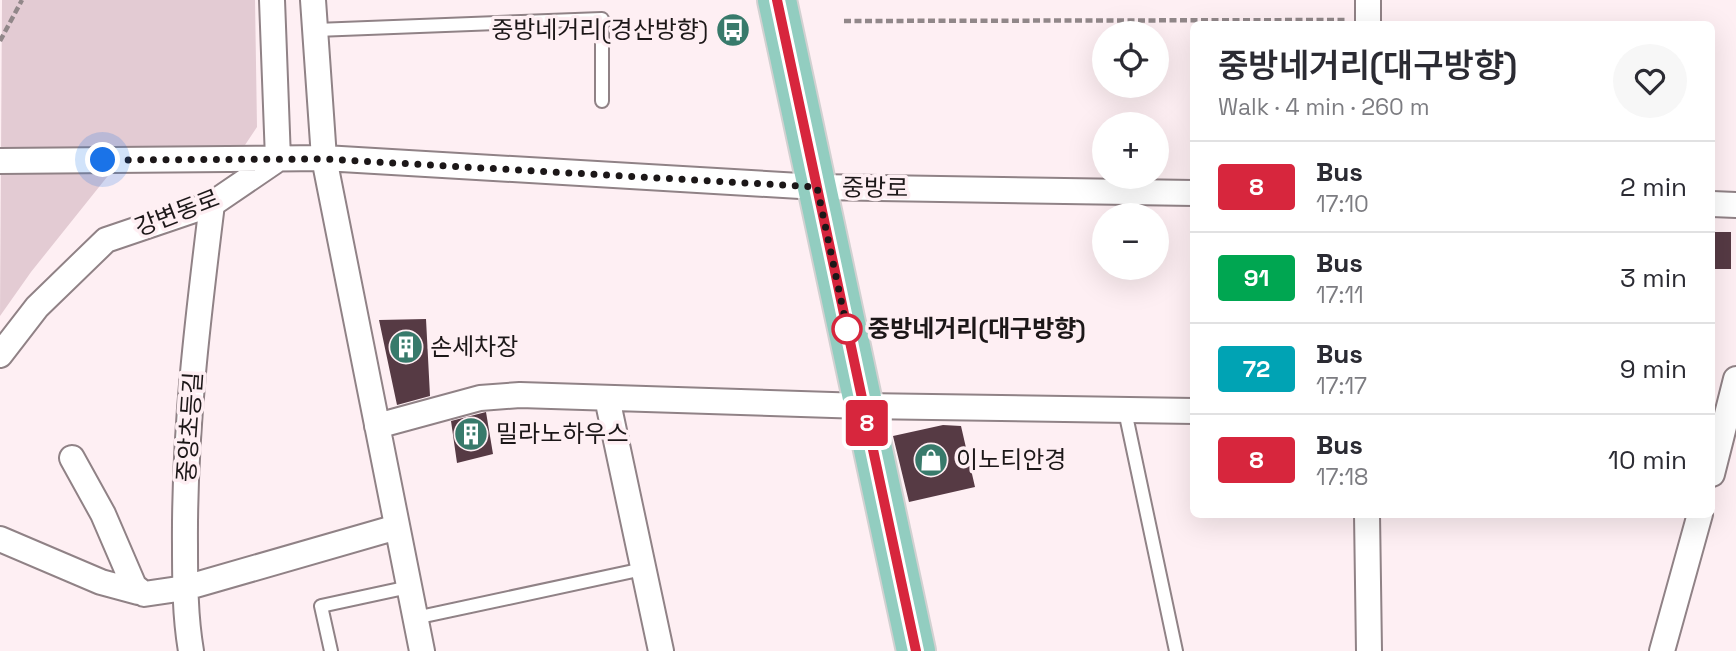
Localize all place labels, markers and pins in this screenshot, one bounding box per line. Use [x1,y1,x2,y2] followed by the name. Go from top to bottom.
[714,11,752,49] bus stop icon: 중방네거리(경산방향)
[491,14,708,45] place label: 중방네거리(경산방향)
[868,313,1086,344] place label: 중방네거리(대구방향)
[832,314,862,344] marker: 중방네거리(대구방향)
[387,328,425,366] building icon: 손세차장
[430,331,518,362] place label: 손세차장
[452,415,490,453] building icon: 밀라노하우스
[496,418,628,449] place label: 밀라노하우스
[912,441,950,479] shop icon: 이노티안경
[956,444,1066,475] place label: 이노티안경

